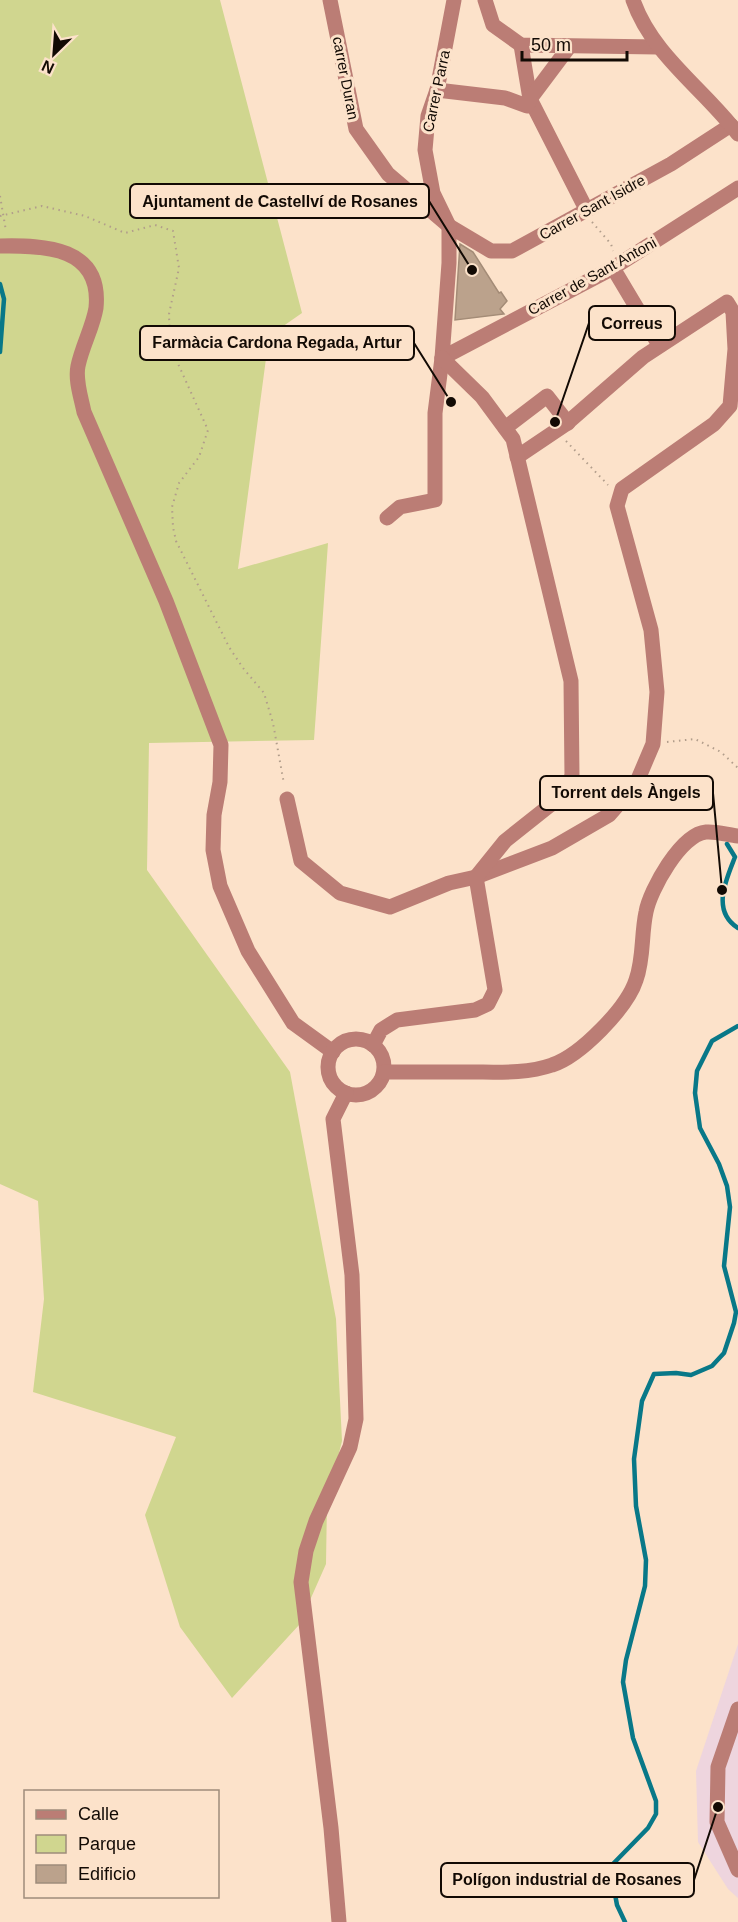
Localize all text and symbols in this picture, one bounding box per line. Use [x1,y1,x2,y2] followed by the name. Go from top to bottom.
[24,24,84,84] north arrow
[522,24,627,62] scale bar
[330,35,362,121] street label: carrer Duran
[531,35,571,55] text: 50 m
[419,48,453,134] street label: Carrer Parra
[39,57,57,77] text: N
[536,171,648,243] street label: Carrer Sant Isidre
[130,184,429,218] callout: Ajuntament de Castellví de Rosanes
[142,193,418,210] text: Ajuntament de Castellví de Rosanes
[525,234,659,318] street label: Carrer de Sant Antoni
[589,306,675,340] callout: Correus
[601,315,663,332] text: Correus
[140,326,414,360] callout: Farmàcia Cardona Regada, Artur
[152,334,402,351] text: Farmàcia Cardona Regada, Artur
[540,776,713,810] callout: Torrent dels Àngels
[551,783,701,801] text: Torrent dels Àngels
[24,1790,219,1898] legend
[78,1804,119,1824] text: Calle
[78,1834,136,1854] text: Parque
[441,1863,694,1897] callout: Polígon industrial de Rosanes
[78,1864,136,1884] text: Edificio
[452,1871,682,1888] text: Polígon industrial de Rosanes

